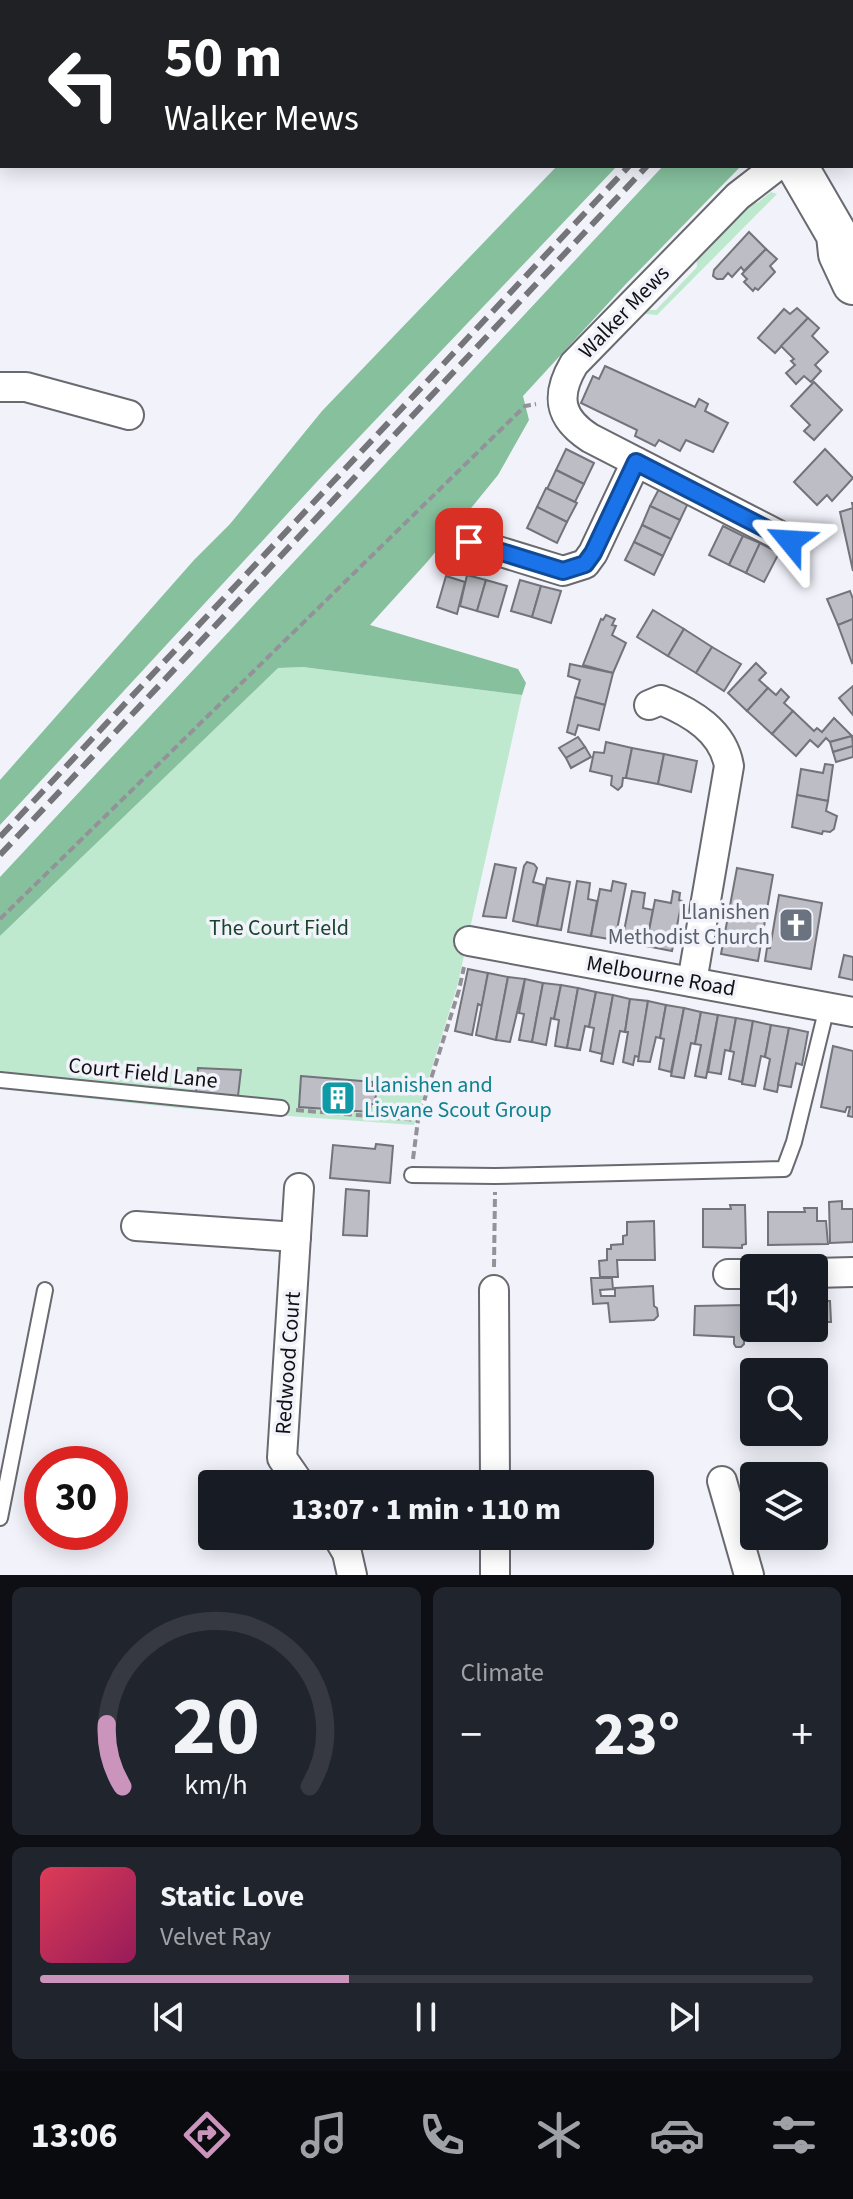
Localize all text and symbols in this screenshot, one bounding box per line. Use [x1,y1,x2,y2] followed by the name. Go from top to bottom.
[164,19,282,98] text: 50 m
[32,32,136,136] icon: left
[164,93,359,144] text: Walker Mews
[571,258,677,366] street label: Walker Mews
[748,499,832,583] position arrow
[435,508,503,576] pin
[447,520,491,564] icon: arrive
[608,896,770,953] place label: Llanishen Methodist Church
[777,906,815,944] church icon: Llanishen Methodist Church
[209,912,349,944] park label: The Court Field
[584,947,738,1005] street label: Melbourne Road
[67,1049,219,1097] street label: Court Field Lane
[364,1069,552,1126] place label: Llanishen and Lisvane Scout Group
[319,1079,357,1117] building icon: Llanishen and Lisvane Scout Group
[740,1254,828,1550] map controls
[740,1254,828,1342] button: sound
[267,1290,309,1436] street label: Redwood Court
[740,1358,828,1446] button: search
[24,1446,128,1550] speed limit sign: 30
[740,1462,828,1550] button: layers
[291,1488,561,1531] text: 13:07 · 1 min · 110 m
[461,1654,544,1691] text: Climate
[172,1668,260,1786] text: 20
[594,1693,680,1778] text: 23°
[461,1704,482,1767] text: −
[791,1704,813,1767] text: +
[185,1765,248,1805] text: km/h
[160,1875,304,1918] text: Static Love
[160,1918,271,1955] text: Velvet Ray
[147,1995,191,2039] icon: previous
[404,1995,448,2039] icon: pause
[662,1995,706,2039] icon: next
[179,2107,235,2163] icon: directions
[296,2107,352,2163] icon: music
[414,2107,470,2163] icon: phone
[531,2107,587,2163] icon: climate
[649,2107,705,2163] icon: car
[766,2107,822,2163] icon: filters
[31,2110,118,2161] text: 13:06

